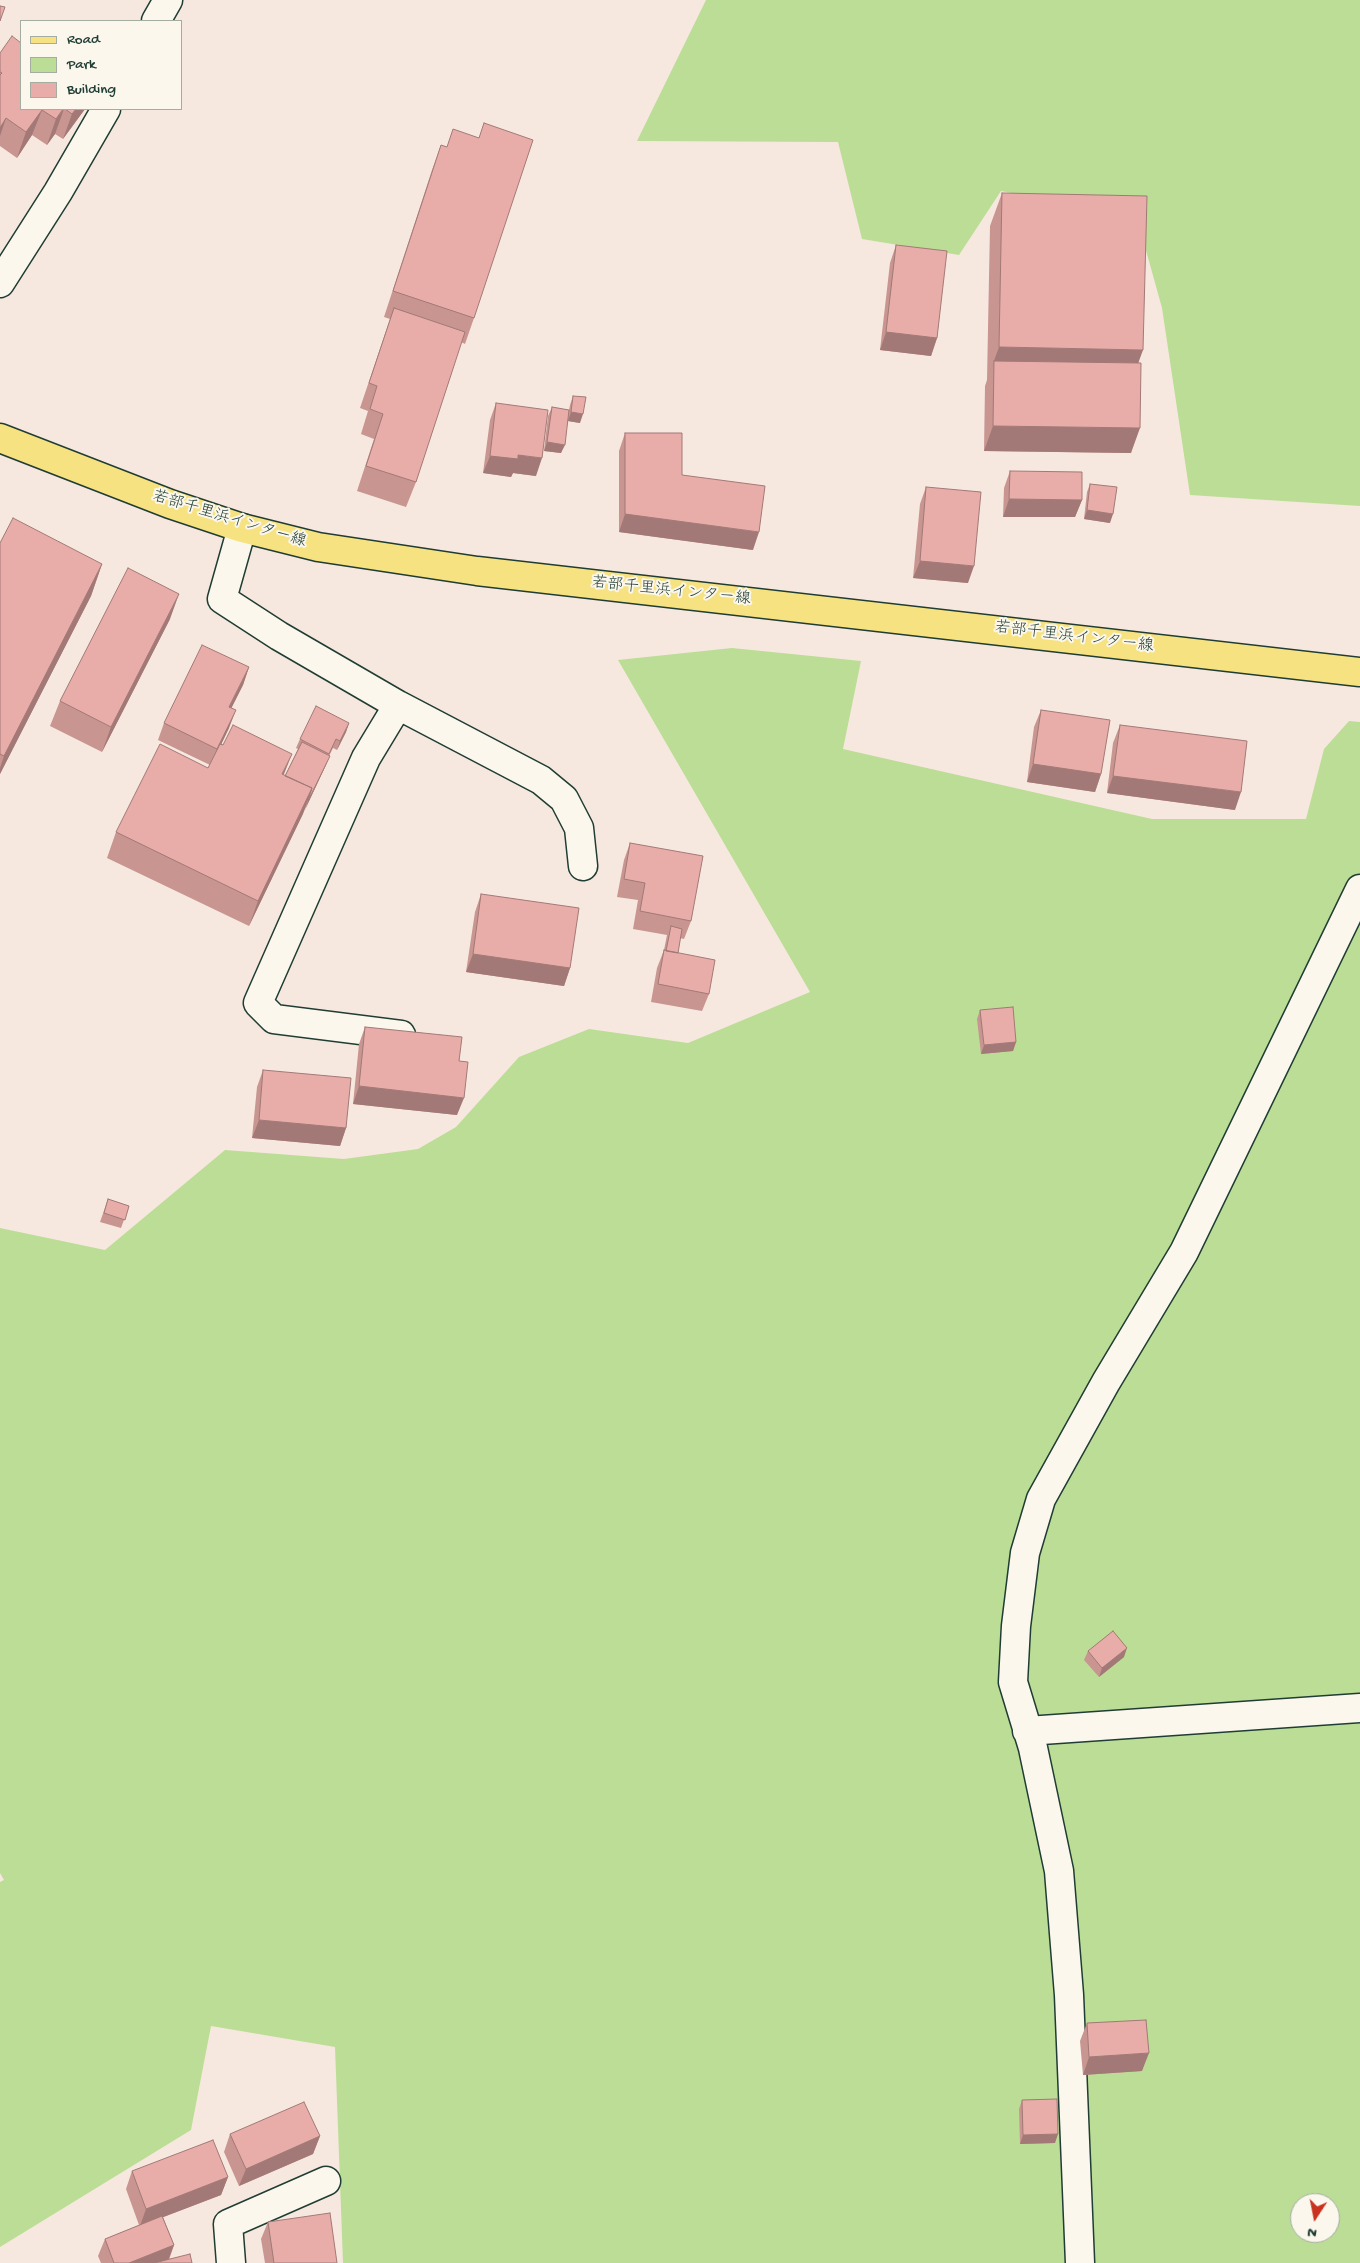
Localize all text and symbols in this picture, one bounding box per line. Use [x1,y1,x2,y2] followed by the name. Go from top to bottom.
[20,20,182,110] legend
[67,31,100,49] text: Road
[67,56,96,74] text: Park
[67,81,116,99] text: Building
[150,487,308,553] street label: 若部千里浜インター線
[590,574,752,610] street label: 若部千里浜インター線
[993,619,1155,657] street label: 若部千里浜インター線
[1290,2193,1340,2243] north arrow
[1306,2223,1318,2241] text: N

